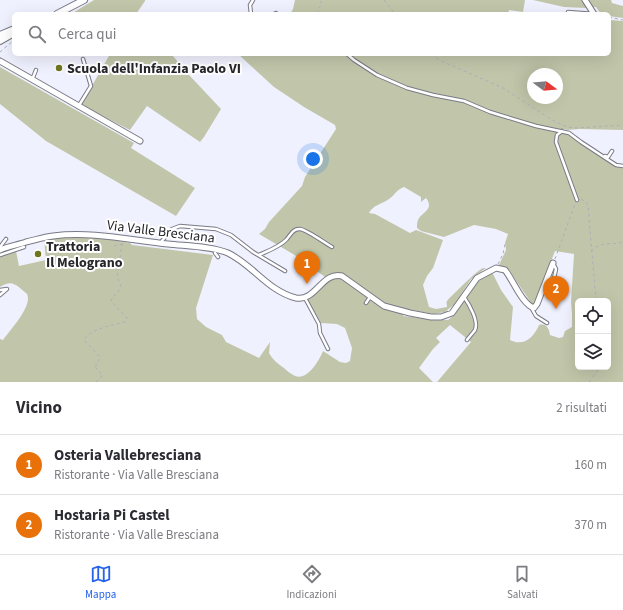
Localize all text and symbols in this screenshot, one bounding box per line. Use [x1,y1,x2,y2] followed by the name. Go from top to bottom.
[12,12,611,56] search box
[26,23,48,45] icon: search
[58,24,117,45] text: Cerca qui
[67,59,241,79] place label: Scuola dell'Infanzia Paolo VI
[54,63,64,73] marker: Scuola dell'Infanzia Paolo VI
[527,68,563,104] north arrow
[303,149,323,169] your location
[106,215,216,249] street label: Via Valle Bresciana
[46,237,123,273] place label: Trattoria Il Melograno
[33,249,43,259] marker: Trattoria Il Melograno
[294,251,320,284] pin: 1
[543,276,569,309] pin: 2
[575,298,611,370] map controls
[575,298,611,334] button: locate
[575,334,611,370] button: layers
[16,396,62,420] text: Vicino
[556,399,607,417] text: 2 risultati
[54,445,201,466] text: Osteria Vallebresciana
[26,456,32,474] text: 1
[574,456,607,474] text: 160 m
[54,466,219,484] text: Ristorante · Via Valle Bresciana
[54,505,170,526] text: Hostaria Pi Castel
[26,516,32,534] text: 2
[574,516,607,534] text: 370 m
[54,526,219,544] text: Ristorante · Via Valle Bresciana
[85,563,116,602] tab: Mappa
[286,563,337,602] tab: Indicazioni
[507,563,538,602] tab: Salvati

